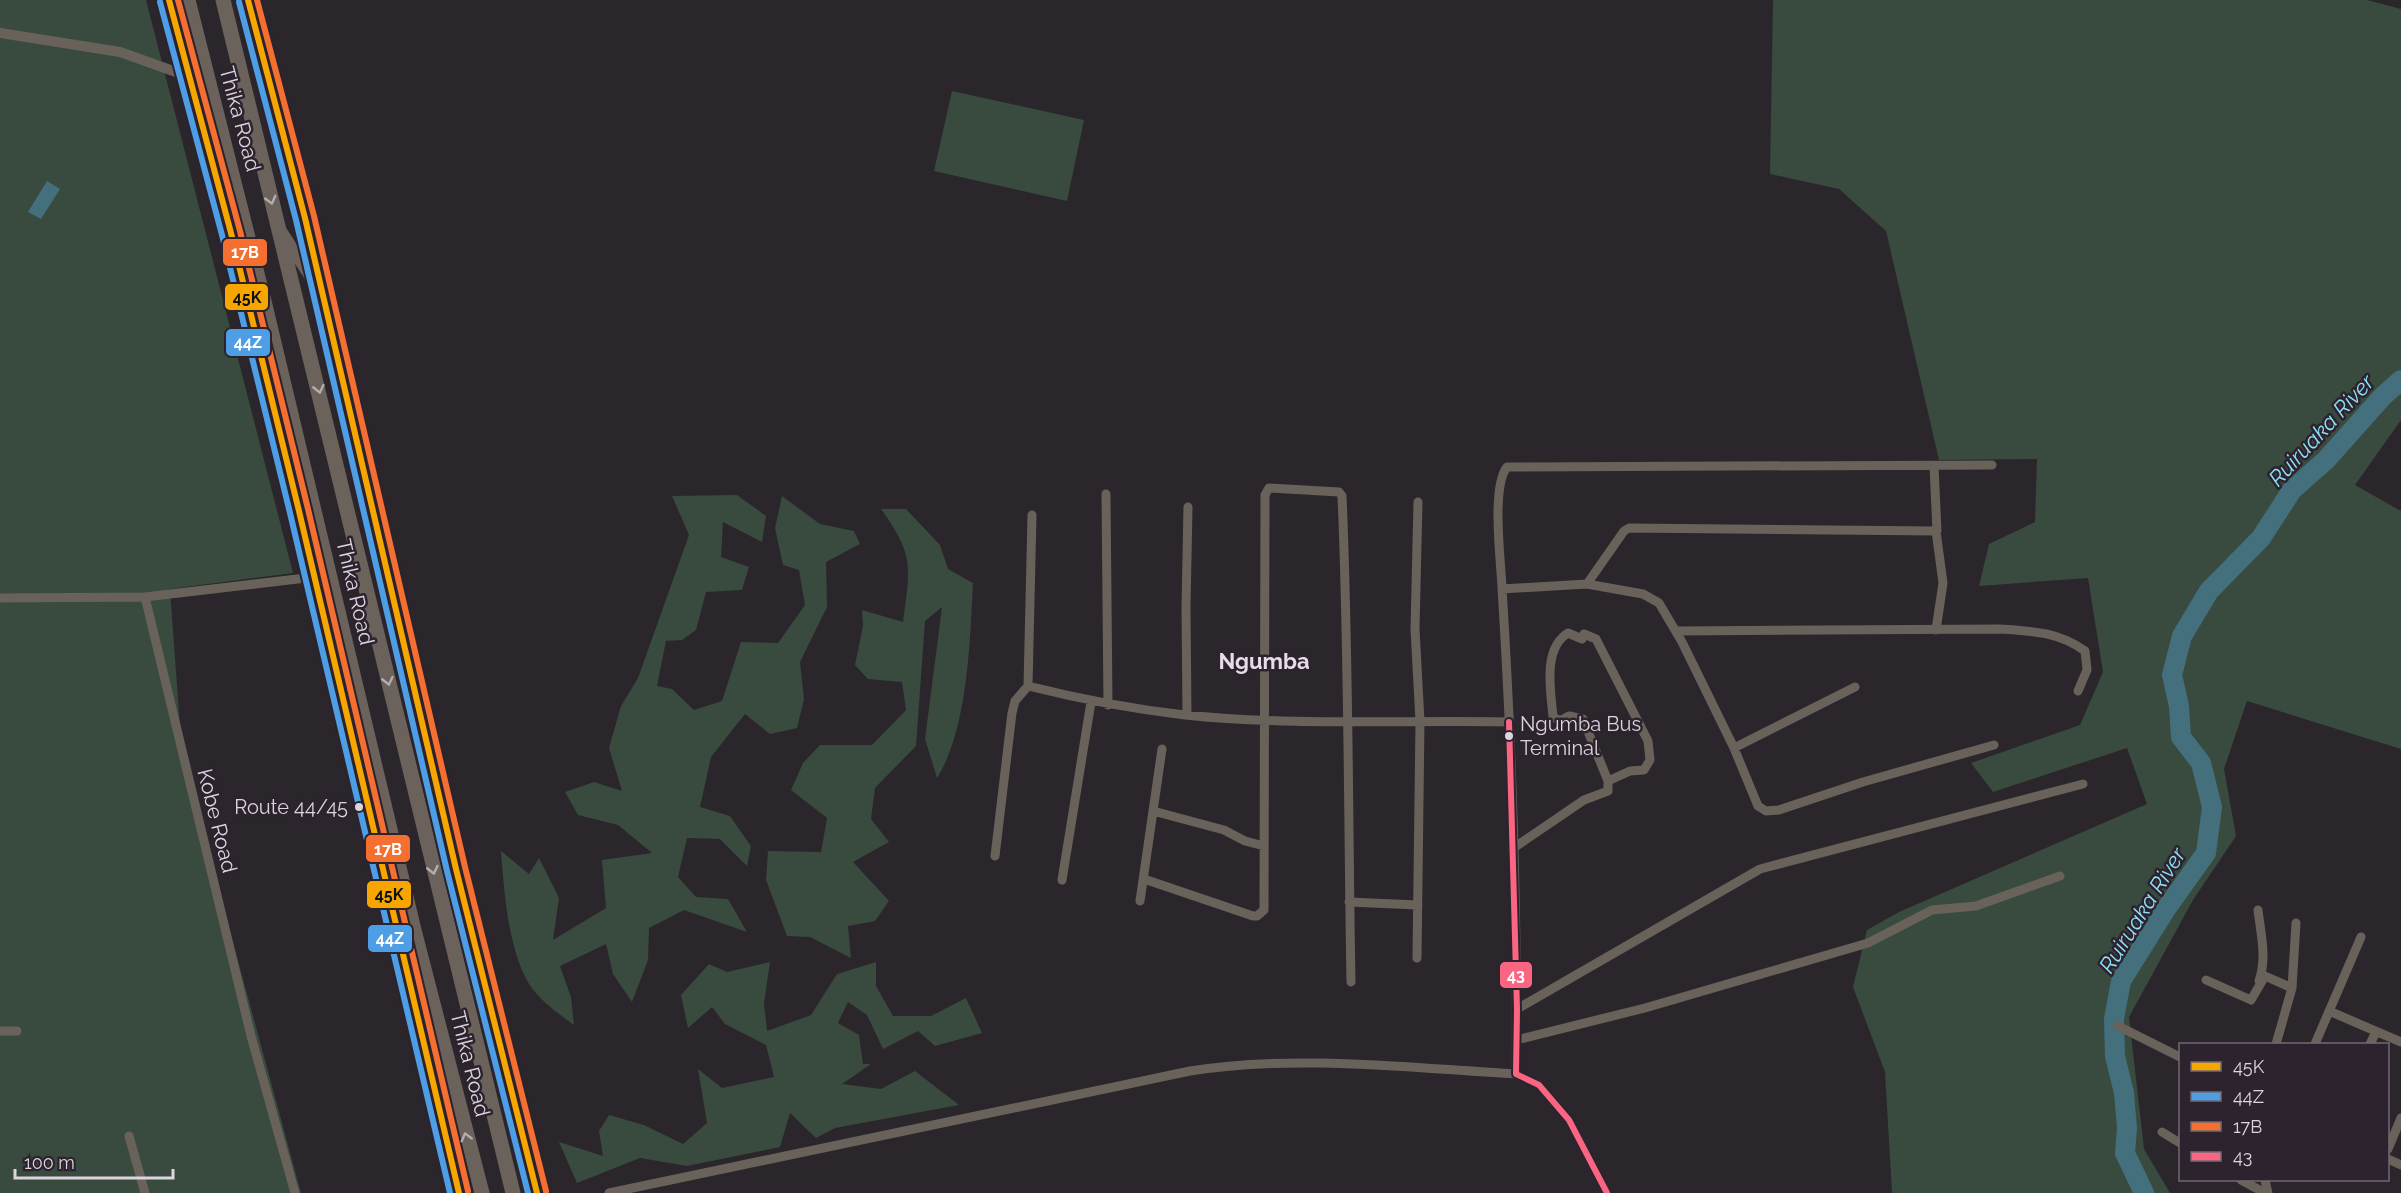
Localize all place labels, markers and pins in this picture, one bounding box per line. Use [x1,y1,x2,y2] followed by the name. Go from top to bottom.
[1520,712,1641,760] place label: Ngumba Bus Terminal
[1503,730,1515,742] marker: Ngumba Bus Terminal
[234,795,348,819] place label: Route 44/45
[353,801,365,813] marker: Route 44/45

